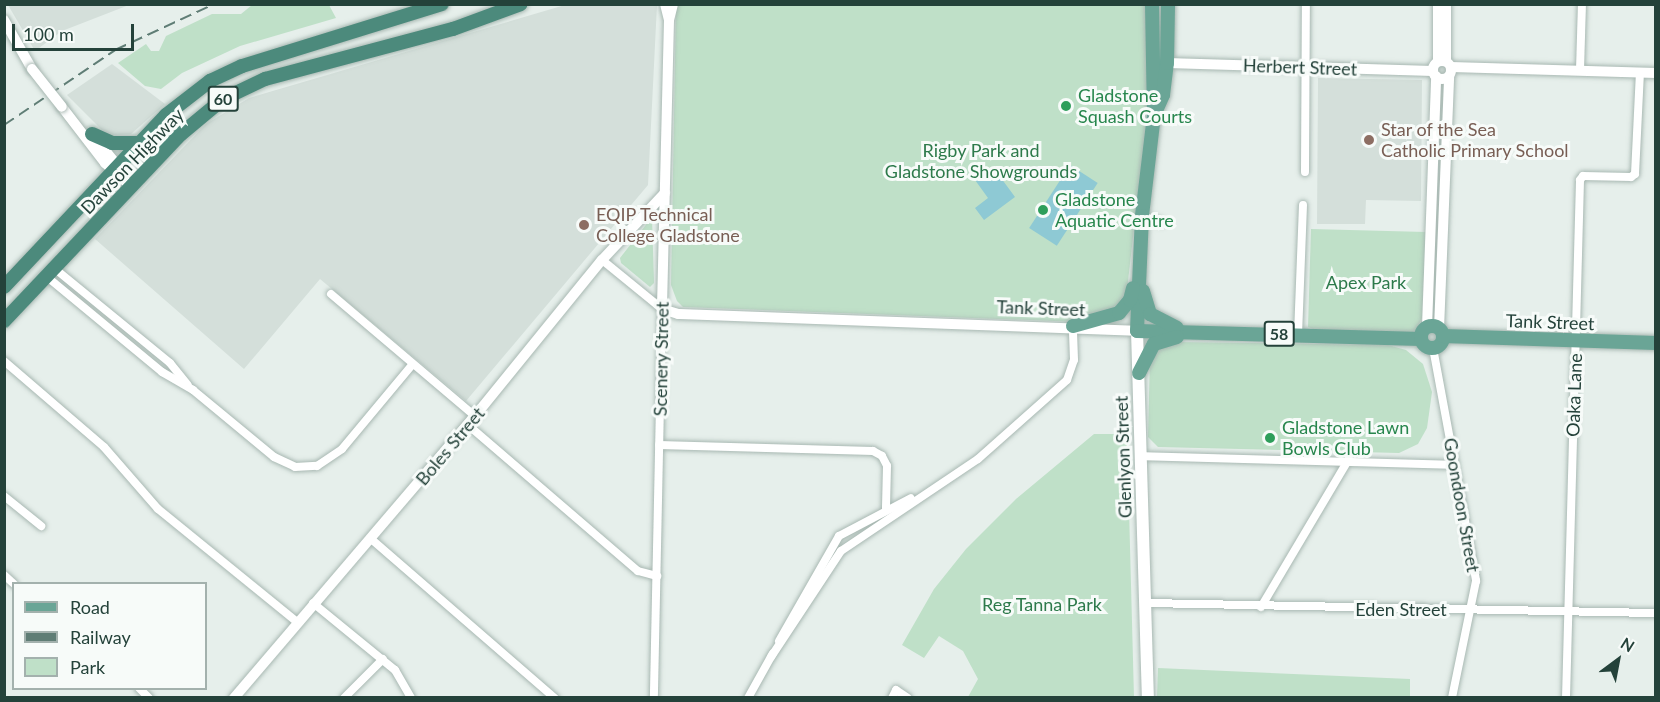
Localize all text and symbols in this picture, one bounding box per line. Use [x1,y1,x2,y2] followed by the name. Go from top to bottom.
[15,12,136,50] scale bar
[23,23,74,45] text: 100 m
[1243,54,1357,80] street label: Herbert Street
[1078,85,1192,128] place label: Gladstone Squash Courts
[206,86,240,112] road number: 60
[1059,99,1073,113] marker: Gladstone Squash Courts
[76,104,188,218] street label: Dawson Highway
[1381,119,1569,162] place label: Star of the Sea Catholic Primary School
[1362,133,1376,147] marker: Star of the Sea Catholic Primary School
[885,140,1077,182] park label: Rigby Park and Gladstone Showgrounds
[1055,189,1174,232] place label: Gladstone Aquatic Centre
[1036,203,1050,217] marker: Gladstone Aquatic Centre
[596,204,740,246] place label: EQIP Technical College Gladstone
[577,218,591,232] marker: EQIP Technical College Gladstone
[1326,271,1406,293] park label: Apex Park
[996,296,1086,320] street label: Tank Street
[649,301,673,417] street label: Scenery Street
[1505,310,1595,334] street label: Tank Street
[1262,321,1296,347] road number: 58
[1562,353,1586,437] street label: Oaka Lane
[1110,395,1136,519] street label: Glenlyon Street
[411,403,489,489] street label: Boles Street
[1282,417,1409,460] place label: Gladstone Lawn Bowls Club
[1263,431,1277,445] marker: Gladstone Lawn Bowls Club
[1440,436,1484,574] street label: Goondoon Street
[12,582,207,690] legend
[982,593,1102,615] park label: Reg Tanna Park
[70,596,110,618] text: Road
[1355,598,1447,620] street label: Eden Street
[70,626,131,648] text: Railway
[1588,630,1648,690] north arrow
[1618,633,1638,656] text: N
[70,656,105,678] text: Park

